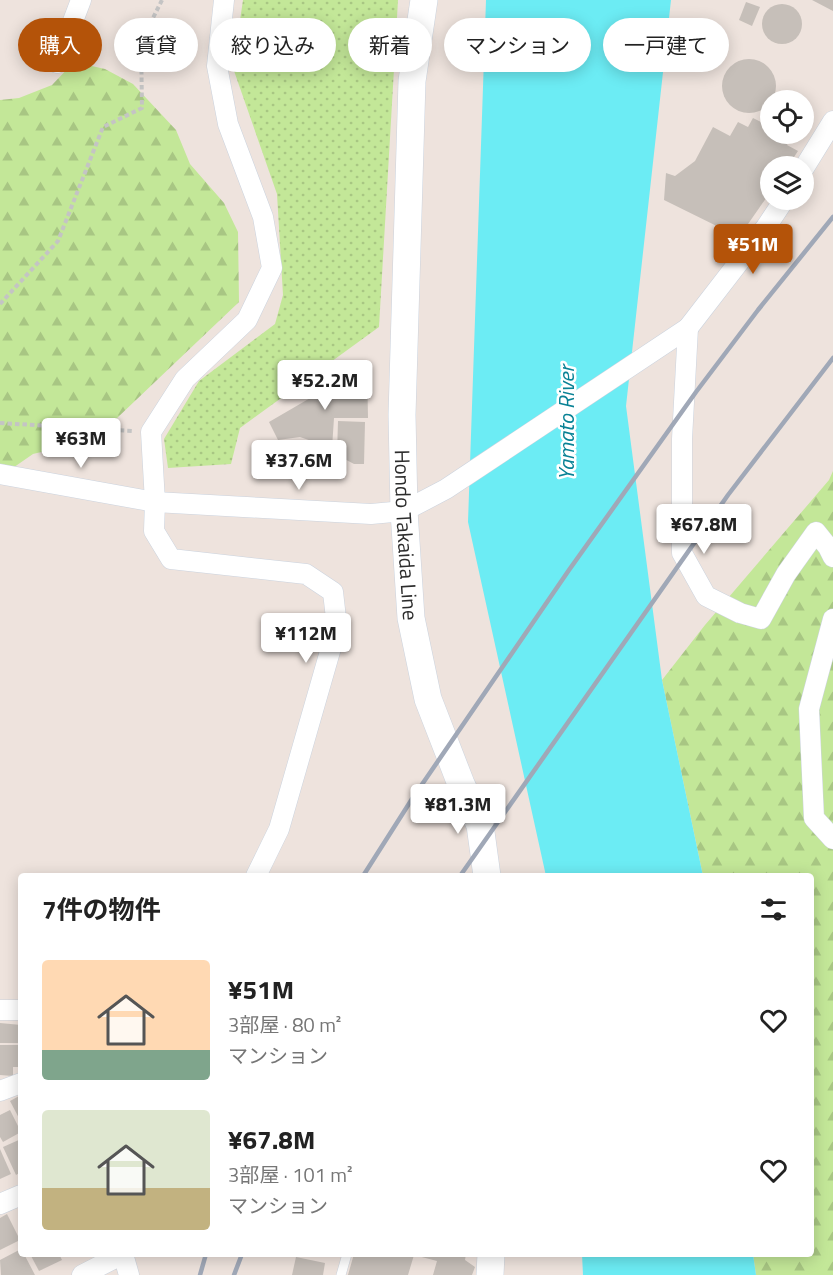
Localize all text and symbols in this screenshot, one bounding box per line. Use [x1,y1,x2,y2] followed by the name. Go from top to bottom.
[18,18,102,72] chip: 購入
[114,18,198,72] chip: 賃貸
[210,18,336,72] chip: 絞り込み
[348,18,432,72] chip: 新着
[444,18,591,72] chip: マンション
[603,18,729,72] chip: 一戸建て
[760,90,814,210] map controls
[760,90,814,144] button: locate
[760,156,814,210] button: layers
[717,224,789,275] pin: ¥51M
[728,228,778,259] text: ¥51M
[276,360,374,411] pin: ¥52.2M
[549,363,583,480] water label: Yamato River
[291,364,359,395] text: ¥52.2M
[45,418,117,469] pin: ¥63M
[56,422,106,453] text: ¥63M
[250,440,348,491] pin: ¥37.6M
[265,444,333,475] text: ¥37.6M
[387,449,427,621] street label: Hondo Takaida Line
[655,504,753,555] pin: ¥67.8M
[670,508,738,539] text: ¥67.8M
[264,613,348,664] pin: ¥112M
[275,617,337,648] text: ¥112M
[409,784,507,835] pin: ¥81.3M
[424,788,492,819] text: ¥81.3M
[42,890,161,929] text: 7件の物件
[757,893,790,926] icon: filters
[228,970,294,1009] text: ¥51M
[90,984,162,1056] icon: home
[757,1004,790,1037] icon: heart
[228,1009,341,1040] text: 3部屋 · 80 m²
[228,1040,328,1071] text: マンション
[228,1120,315,1159] text: ¥67.8M
[90,1134,162,1206] icon: home
[757,1154,790,1187] icon: heart
[228,1159,353,1190] text: 3部屋 · 101 m²
[228,1190,328,1221] text: マンション

